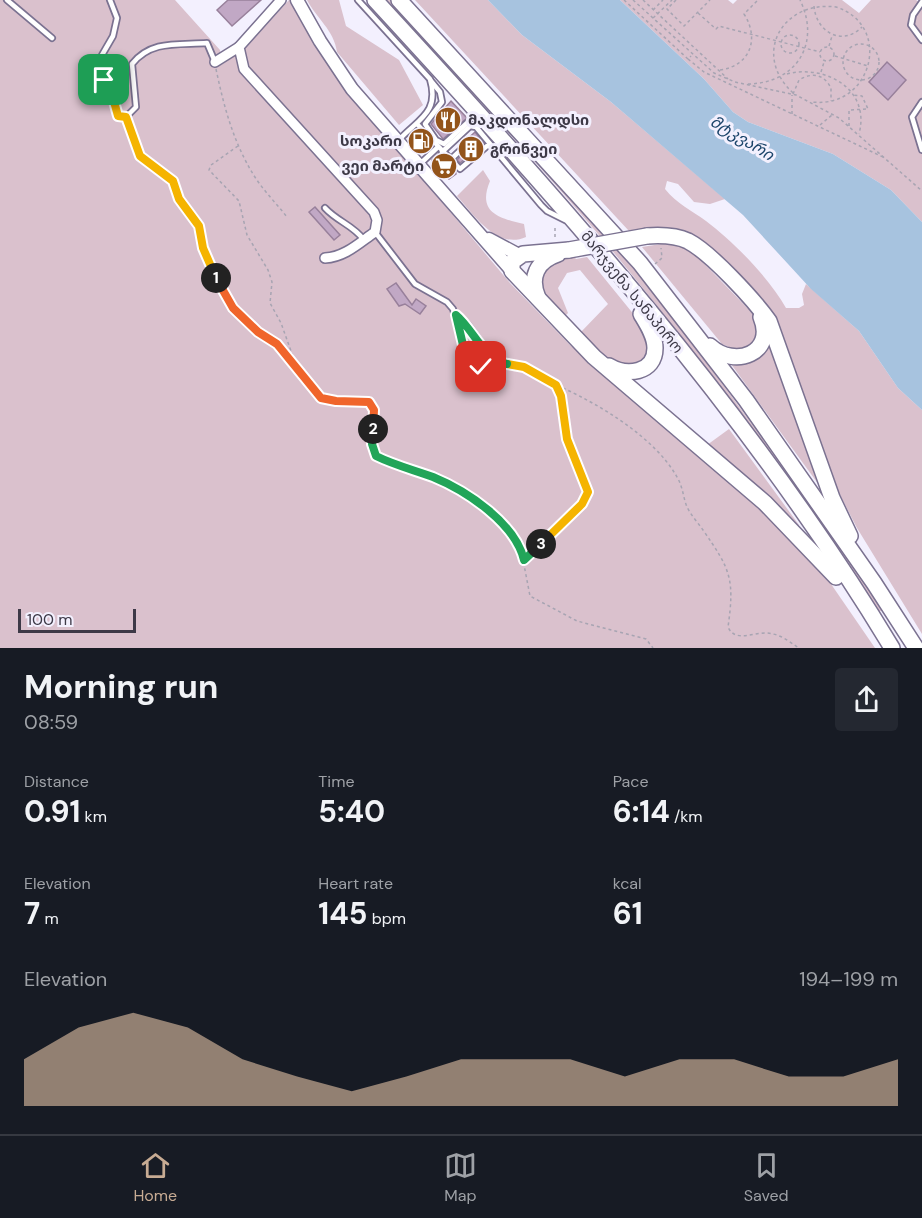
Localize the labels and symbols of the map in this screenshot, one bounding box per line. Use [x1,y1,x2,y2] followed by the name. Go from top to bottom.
[78,54,129,105] pin
[433,105,463,135] restaurant icon: მაკდონალდსი
[468,110,589,130] place label: მაკდონალდსი
[706,111,778,166] water label: მტკვარი
[406,126,436,156] fuel station icon: სოკარი
[340,131,402,151] place label: სოკარი
[456,134,486,164] building icon: გრინვეი
[490,139,557,159] place label: გრინვეი
[429,151,459,181] supermarket icon: ვეი მარტი
[341,156,424,176] place label: ვეი მარტი
[576,226,688,358] street label: მარჯვენა სანაპირო
[201,263,231,293] pin: 1
[455,341,506,392] pin
[358,414,388,444] pin: 2
[526,529,556,559] pin: 3
[18,606,136,634] scale bar

